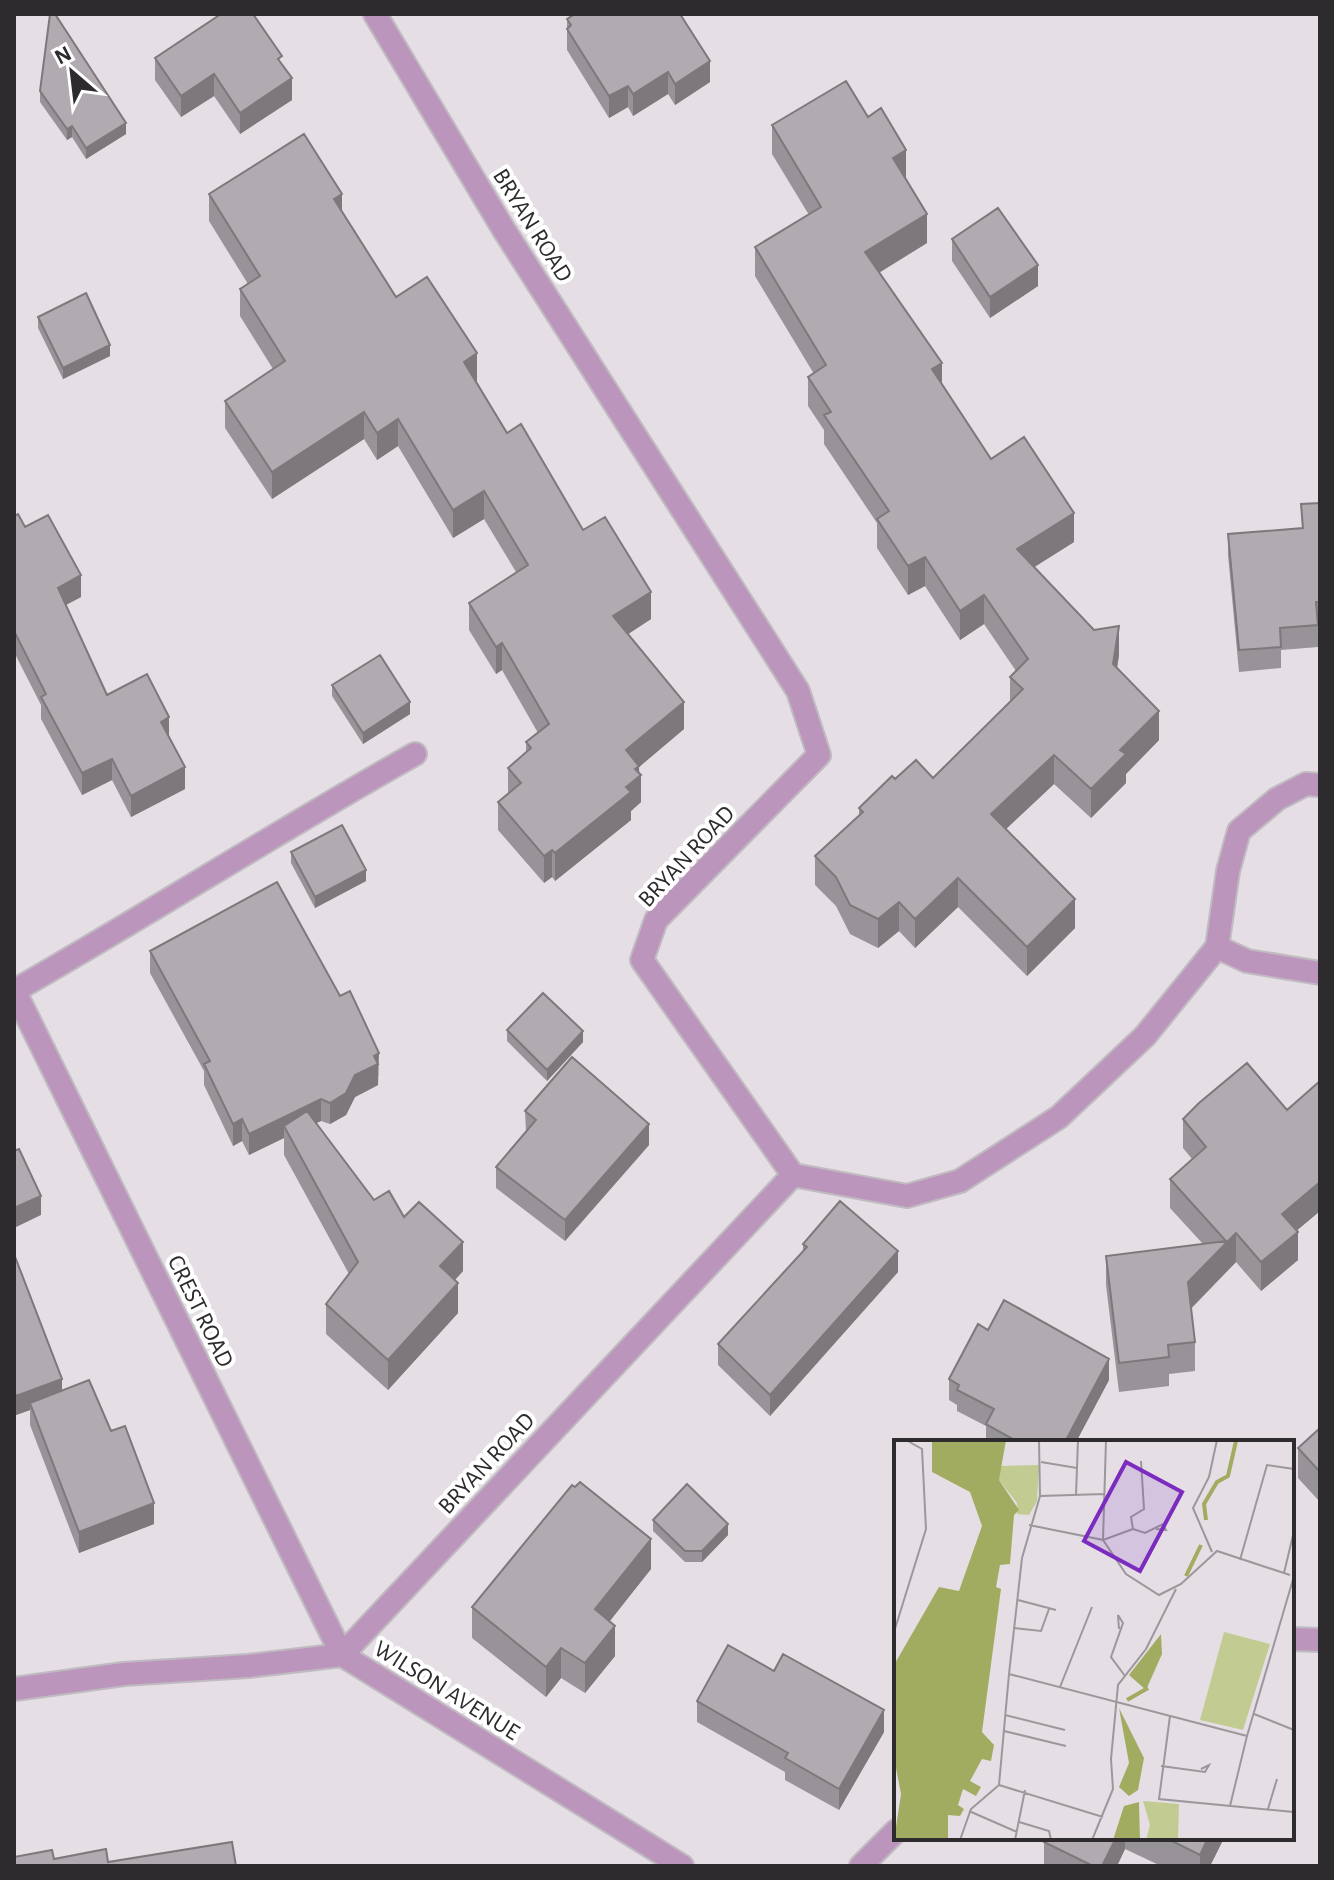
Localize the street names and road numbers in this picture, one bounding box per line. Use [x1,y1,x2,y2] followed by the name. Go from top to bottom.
[488,165,576,286] street label: BRYAN ROAD
[634,801,739,912] street label: BRYAN ROAD
[163,1252,237,1371] street label: CREST ROAD
[434,1408,539,1519] street label: BRYAN ROAD
[370,1637,524,1745] street label: WILSON AVENUE

